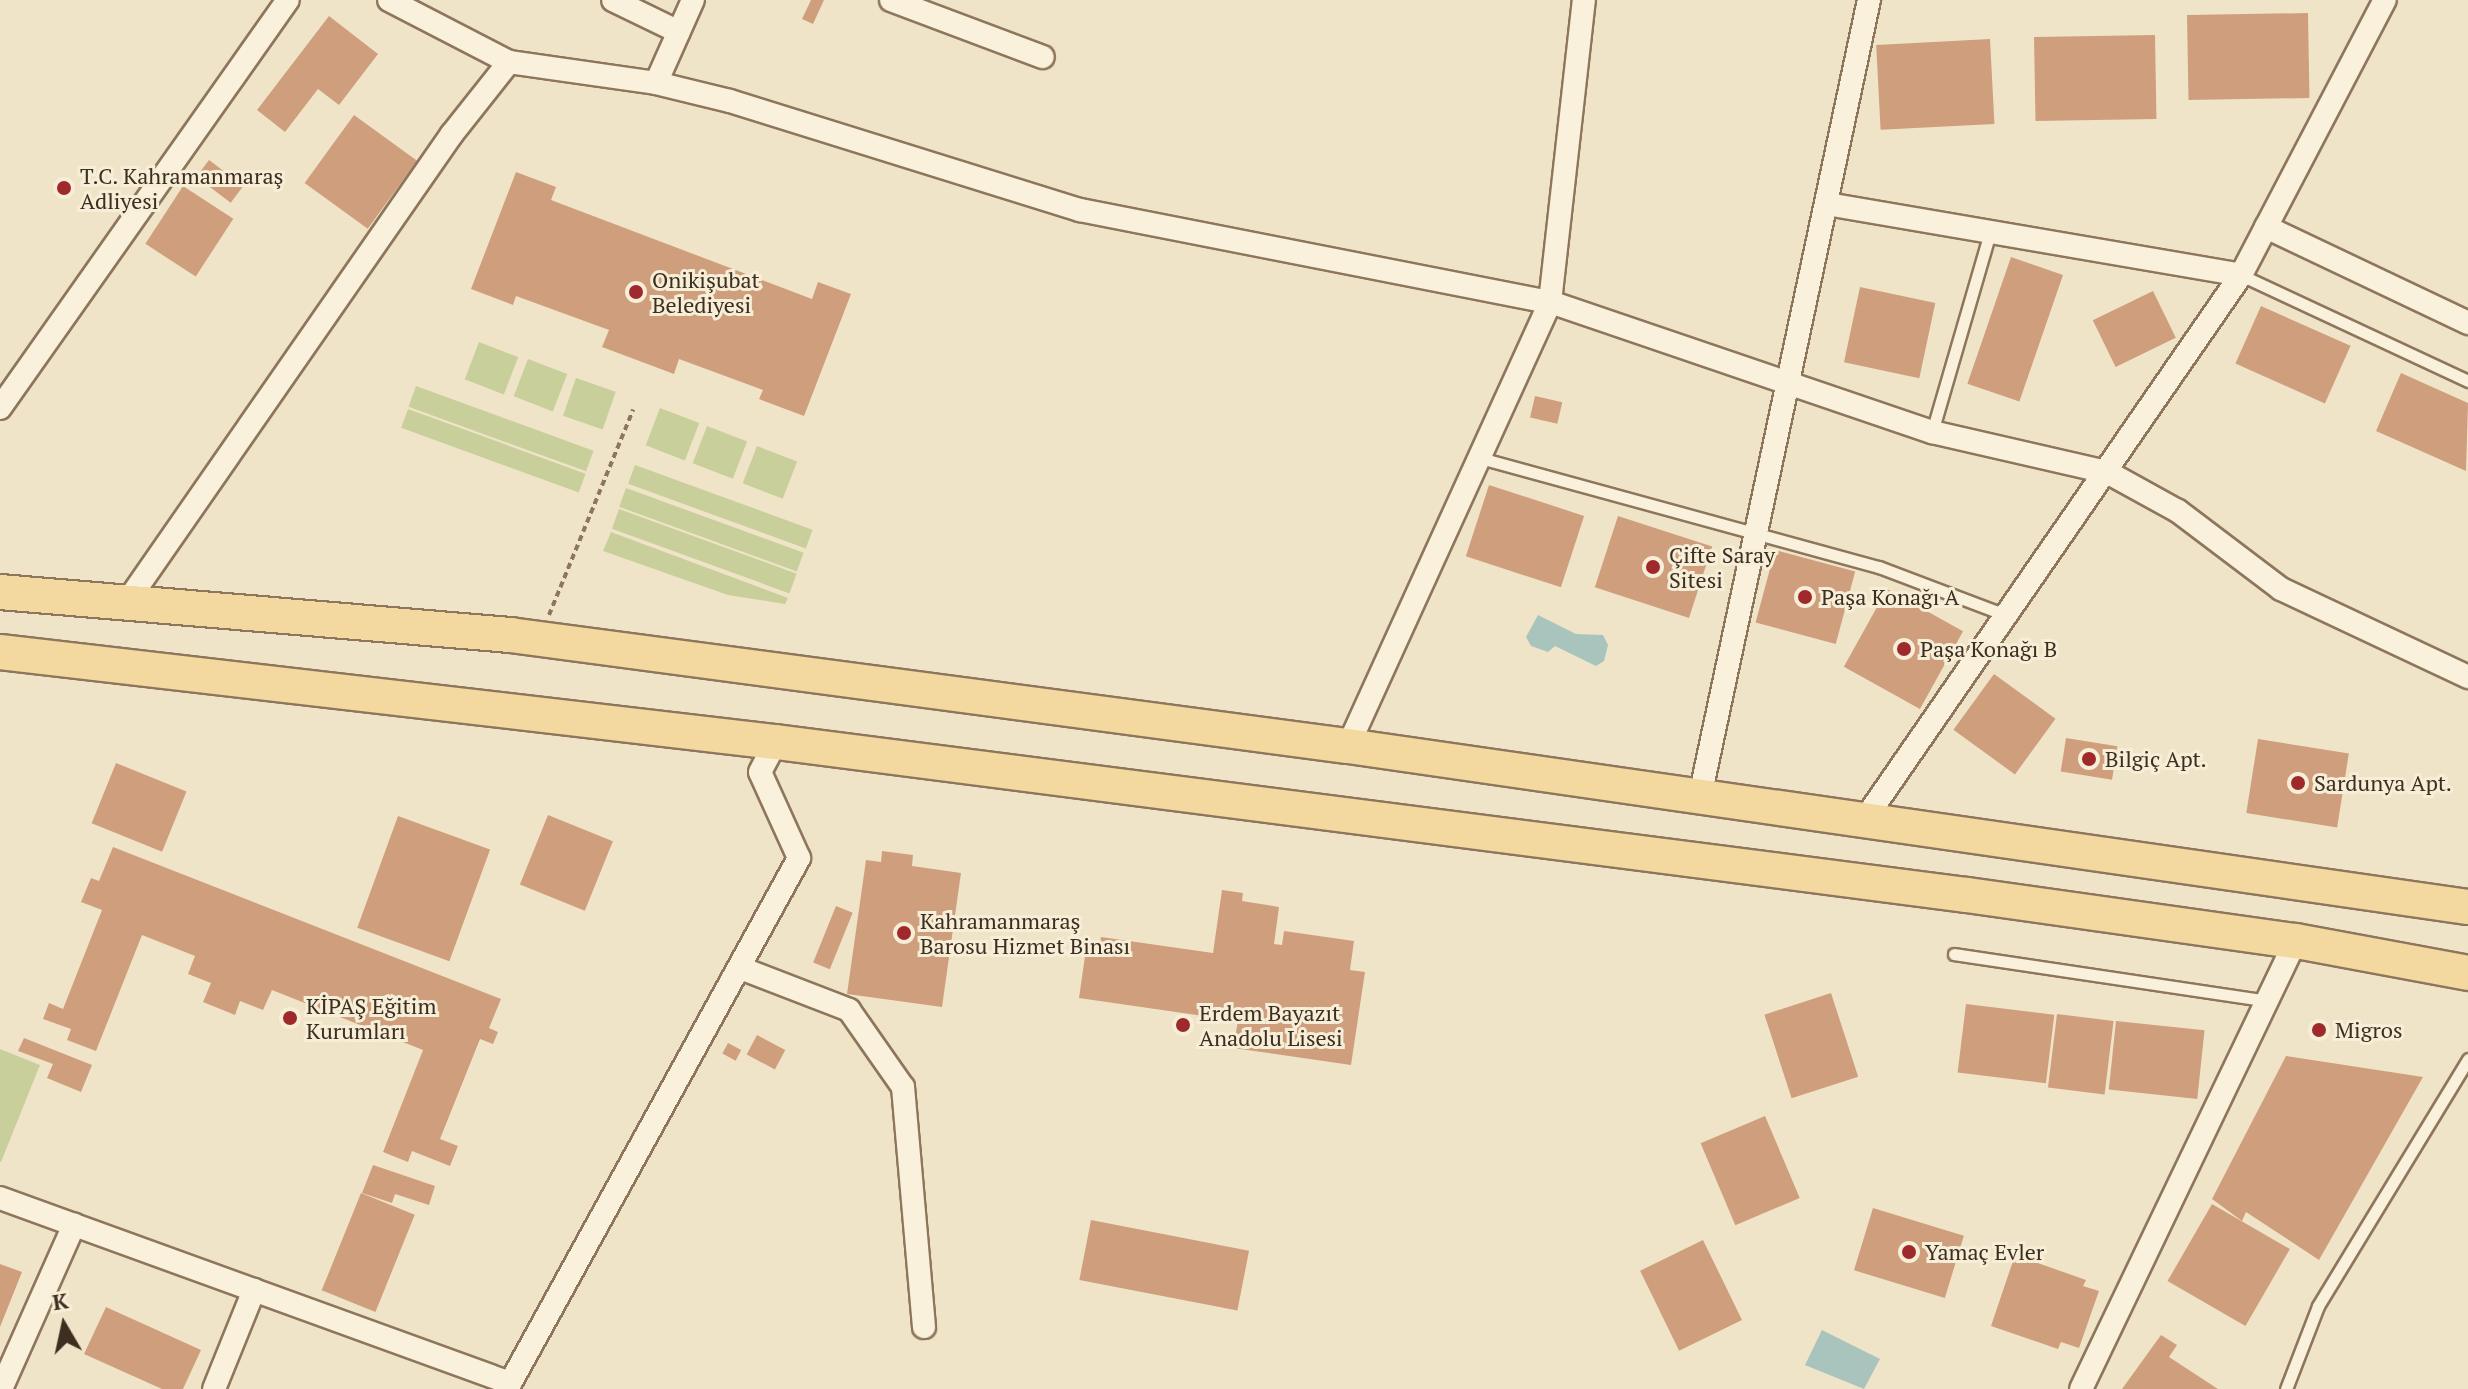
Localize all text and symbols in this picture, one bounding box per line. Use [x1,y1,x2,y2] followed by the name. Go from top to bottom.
[80,162,284,214] place label: T.C. Kahramanmaraş Adliyesi
[55,179,73,197] marker: T.C. Kahramanmaraş Adliyesi
[652,266,760,318] place label: Onikişubat Belediyesi
[627,283,645,301] marker: Onikişubat Belediyesi
[1669,541,1775,592] place label: Çifte Saray Sitesi
[1644,558,1662,576] marker: Çifte Saray Sitesi
[1821,584,1960,610] place label: Paşa Konağı A
[1796,588,1814,606] marker: Paşa Konağı A
[1920,636,2057,662] place label: Paşa Konağı B
[1895,640,1913,658] marker: Paşa Konağı B
[2105,746,2207,772] place label: Bilgiç Apt.
[2080,750,2098,768] marker: Bilgiç Apt.
[2314,770,2452,796] place label: Sardunya Apt.
[2289,774,2307,792] marker: Sardunya Apt.
[920,907,1130,958] place label: Kahramanmaraş Barosu Hizmet Binası
[895,924,913,942] marker: Kahramanmaraş Barosu Hizmet Binası
[306,992,436,1044] place label: KİPAŞ Eğitim Kurumları
[1199,999,1343,1050] place label: Erdem Bayazıt Anadolu Lisesi
[281,1009,299,1027] marker: KİPAŞ Eğitim Kurumları
[1174,1016,1192,1034] marker: Erdem Bayazıt Anadolu Lisesi
[2335,1017,2402,1043] place label: Migros
[2310,1021,2328,1039] marker: Migros
[1925,1239,2044,1265] place label: Yamaç Evler
[1900,1243,1918,1261] marker: Yamaç Evler
[24,1285,104,1365] north arrow
[50,1285,70,1316] text: K

